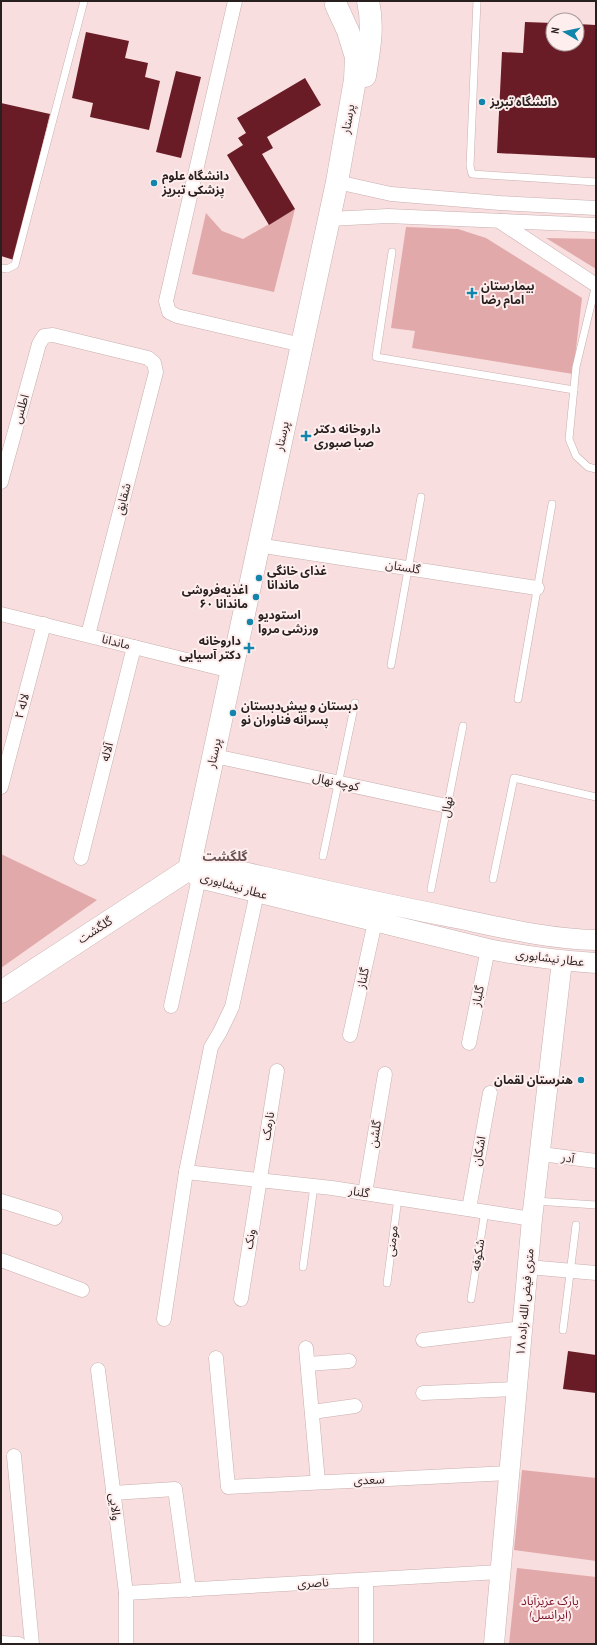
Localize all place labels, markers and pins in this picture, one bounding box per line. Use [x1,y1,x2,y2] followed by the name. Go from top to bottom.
[489,94,557,109] place label: دانشگاه تبریز
[477,97,487,107] marker: دانشگاه تبریز
[161,168,229,199] place label: دانشگاه علوم پزشکی تبریز
[149,178,159,188] marker: دانشگاه علوم پزشکی تبریز
[481,278,535,309] place label: بیمارستان امام رضا
[466,287,478,299] marker: بیمارستان امام رضا
[313,421,381,450] place label: داروخانه دکتر صبا صبوری
[301,431,311,441] marker: داروخانه دکتر صبا صبوری
[267,563,327,592] place label: غذای خانگی ماندانا
[254,573,264,583] marker: غذای خانگی ماندانا
[182,582,248,611] place label: اغذیه‌فروشی ماندانا ۶۰
[251,592,261,602] marker: اغذیه‌فروشی ماندانا ۶۰
[258,607,319,636] place label: استودیو ورزشی مروا
[245,617,255,627] marker: استودیو ورزشی مروا
[179,633,241,662] place label: داروخانه دکتر آسیایی
[244,643,254,653] marker: داروخانه دکتر آسیایی
[241,698,358,729] place label: دبستان و پیش‌دبستان پسرانه فناوران نو
[228,708,238,718] marker: دبستان و پیش‌دبستان پسرانه فناوران نو
[494,1072,573,1087] place label: هنرستان لقمان
[576,1075,586,1085] marker: هنرستان لقمان

